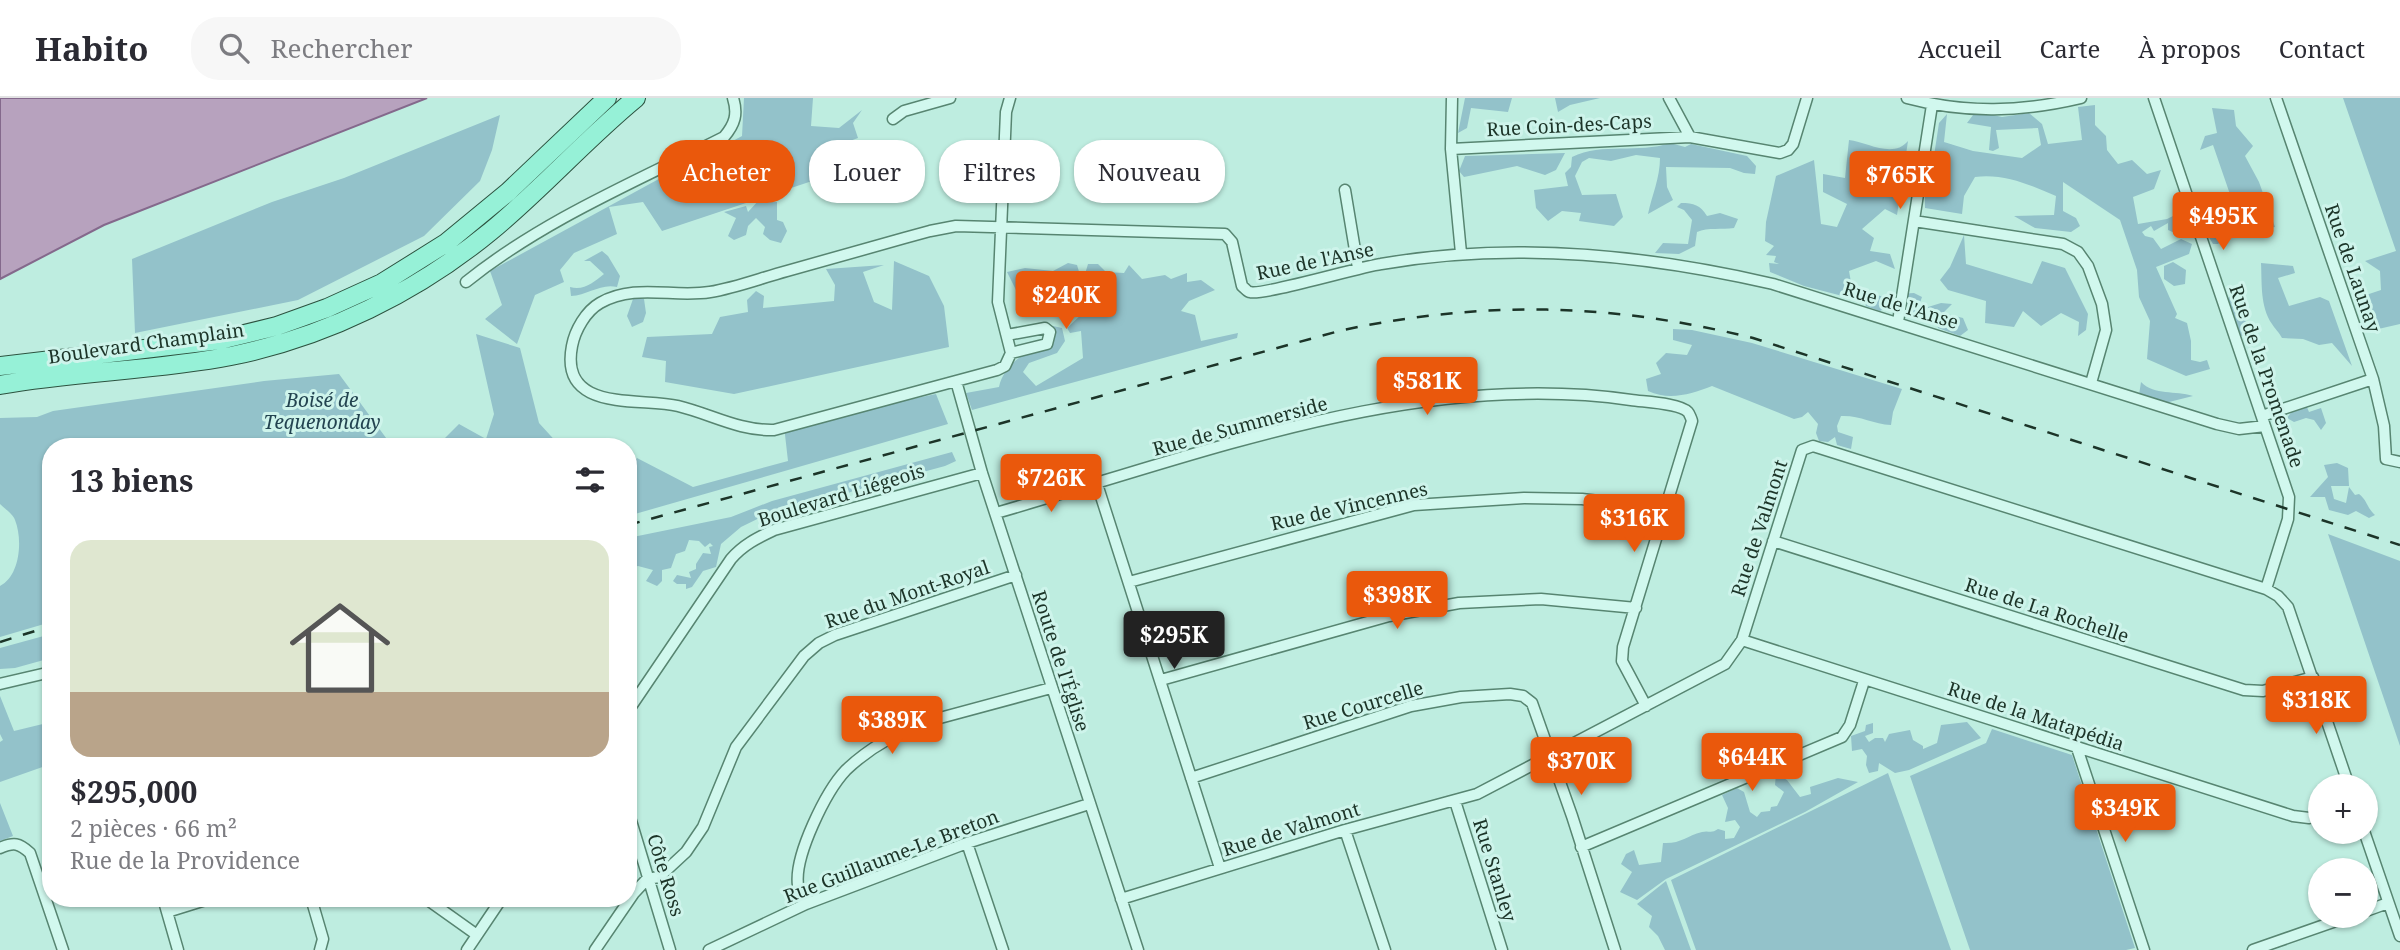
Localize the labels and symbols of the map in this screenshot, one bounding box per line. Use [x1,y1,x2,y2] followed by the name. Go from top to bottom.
[1486,108,1652,142] street label: Rue Coin-des-Caps
[1851,152,1949,211] pin: $765K
[2174,192,2272,252] pin: $495K
[2319,200,2387,336] street label: Rue de Launay
[1254,236,1376,286] street label: Rue de l'Anse
[1017,272,1115,331] pin: $240K
[1840,275,1962,335] street label: Rue de l'Anse
[2223,281,2311,471] street label: Rue de la Promenade
[46,316,246,370] street label: Boulevard Champlain
[1378,358,1476,417] pin: $581K
[263,387,381,435] park label: Boisé de Tequenonday
[1150,390,1330,462] street label: Rue de Summerside
[1002,454,1100,514] pin: $726K
[1725,456,1793,600] street label: Rue de Valmont
[755,457,927,533] street label: Boulevard Liégeois
[1268,475,1430,537] street label: Rue de Vincennes
[1585,494,1683,554] pin: $316K
[821,554,993,634] street label: Rue du Mont-Royal
[1962,571,2132,649] street label: Rue de La Rochelle
[1348,572,1446,631] pin: $398K
[1026,587,1096,735] street label: Route de l'Église
[1125,612,1223,671] pin: $295K
[1300,674,1426,736] street label: Rue Courcelle
[1944,675,2128,757] street label: Rue de la Matapédia
[2267,676,2365,736] pin: $318K
[843,696,941,756] pin: $389K
[1703,734,1801,793] pin: $644K
[1532,738,1630,797] pin: $370K
[2076,784,2174,844] pin: $349K
[1219,796,1363,862] street label: Rue de Valmont
[780,803,1002,909] street label: Rue Guillaume-Le Breton
[1467,815,1523,925] street label: Rue Stanley
[641,831,691,919] street label: Côte Ross

